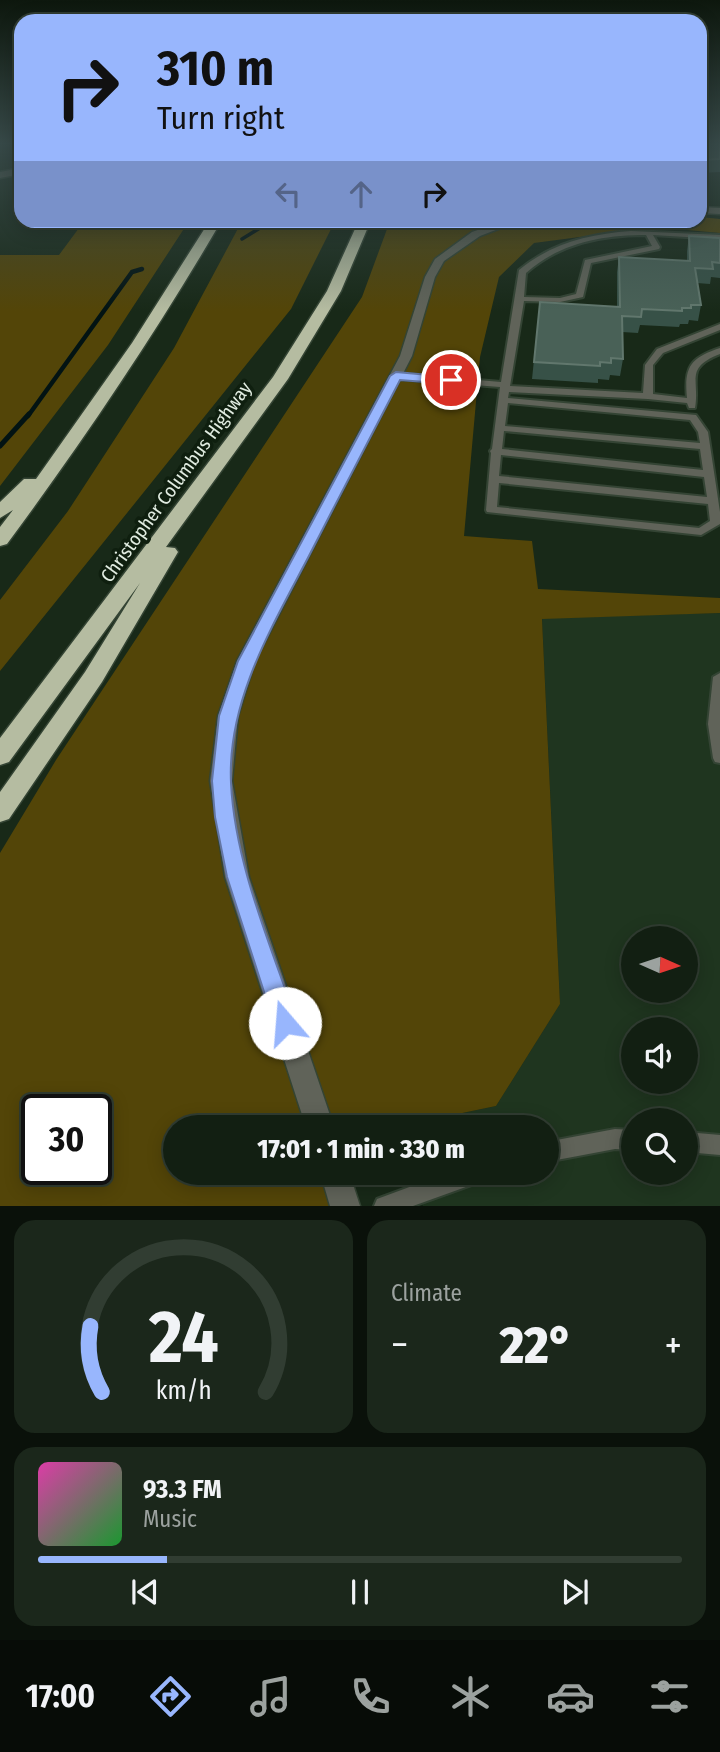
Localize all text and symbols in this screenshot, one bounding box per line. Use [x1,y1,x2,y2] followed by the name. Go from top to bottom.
[157,39,274,98] text: 310 m
[42,42,133,133] icon: right
[157,99,284,137] text: Turn right
[269,175,307,213] icon: left
[342,175,380,213] icon: ahead
[415,175,453,213] icon: right
[421,350,481,410] pin
[432,361,470,399] icon: arrive
[96,377,257,587] street label: Christopher Columbus Highway
[621,926,698,1003] north arrow
[621,926,698,1185] map controls
[248,986,322,1060] position arrow
[621,1017,698,1094] button: sound
[21,1094,112,1185] speed limit sign: 30
[621,1108,698,1185] button: search
[257,1134,465,1165] text: 17:01 · 1 min · 330 m
[391,1279,462,1307] text: Climate
[148,1295,218,1382] text: 24
[500,1314,573,1377] text: 22°
[391,1322,408,1368] text: −
[665,1322,682,1368] text: +
[156,1376,211,1406] text: km/h
[143,1474,222,1505] text: 93.3 FM
[143,1505,197,1533] text: Music
[126,1573,164,1611] icon: previous
[341,1573,379,1611] icon: pause
[556,1573,594,1611] icon: next
[146,1672,195,1721] icon: directions
[246,1672,295,1721] icon: music
[346,1672,395,1721] icon: phone
[446,1672,495,1721] icon: climate
[546,1672,595,1721] icon: car
[645,1672,694,1721] icon: filters
[25,1677,95,1715] text: 17:00

